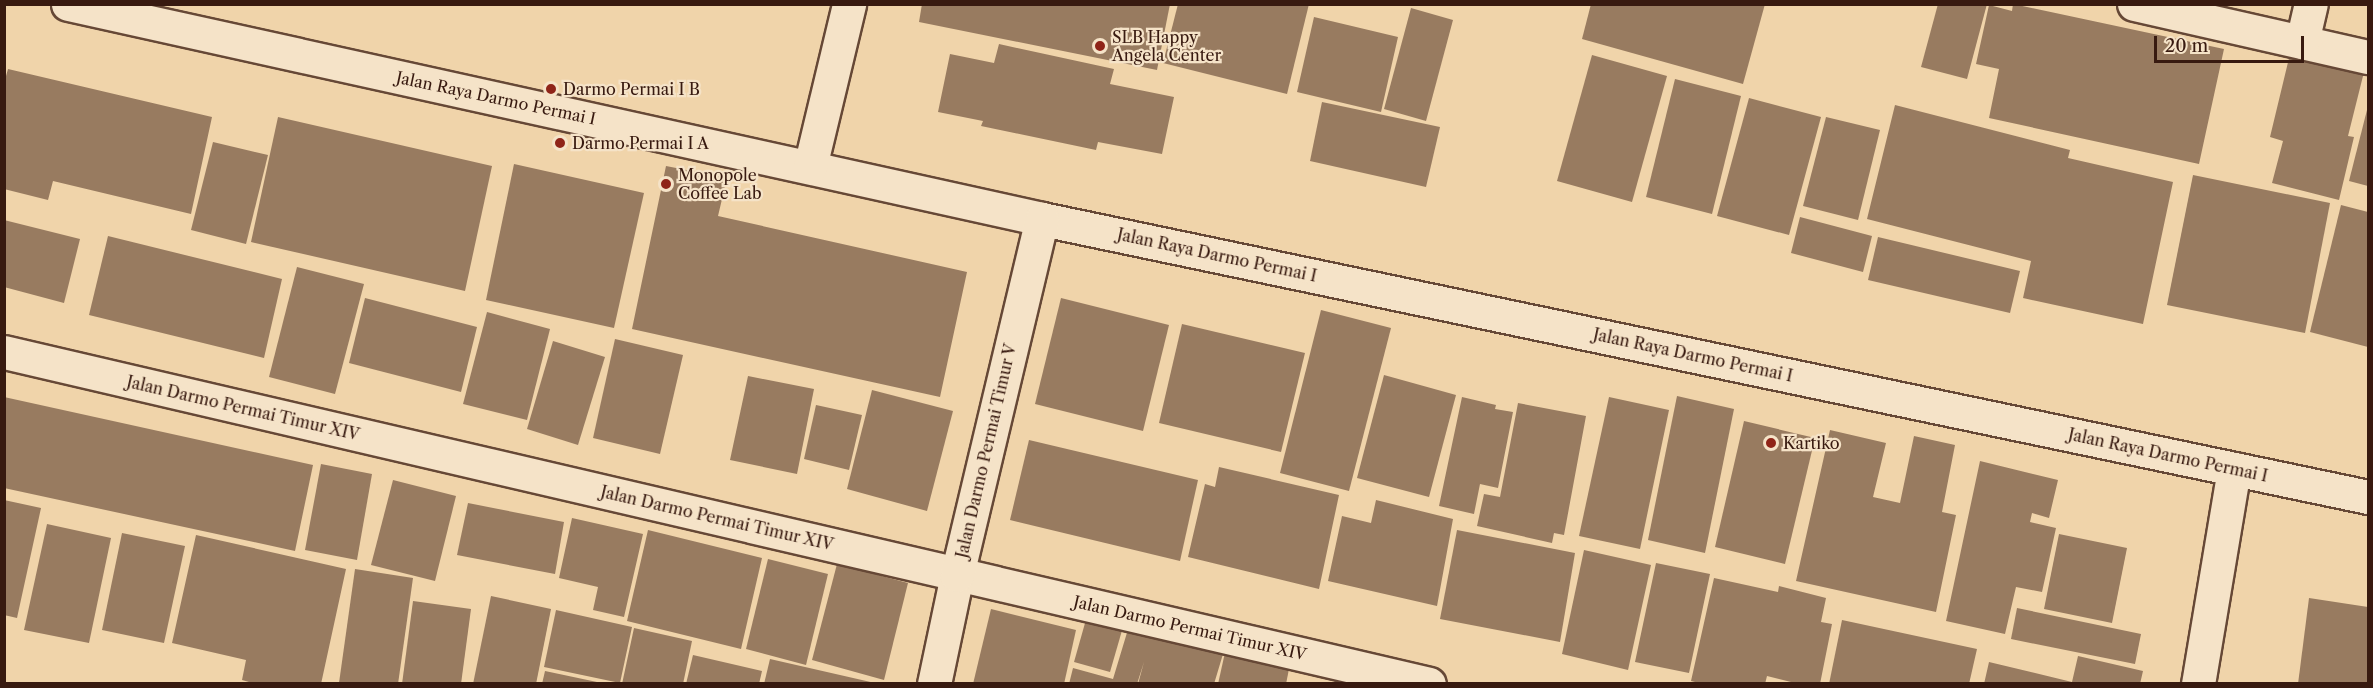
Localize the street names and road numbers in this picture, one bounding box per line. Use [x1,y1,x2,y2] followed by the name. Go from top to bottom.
[394,67,598,129] street label: Jalan Raya Darmo Permai I
[1115,224,1319,286] street label: Jalan Raya Darmo Permai I
[1591,324,1795,386] street label: Jalan Raya Darmo Permai I
[952,341,1020,561] street label: Jalan Darmo Permai Timur V
[124,372,362,444] street label: Jalan Darmo Permai Timur XIV
[2066,424,2270,486] street label: Jalan Raya Darmo Permai I
[598,482,836,554] street label: Jalan Darmo Permai Timur XIV
[1071,592,1309,664] street label: Jalan Darmo Permai Timur XIV

